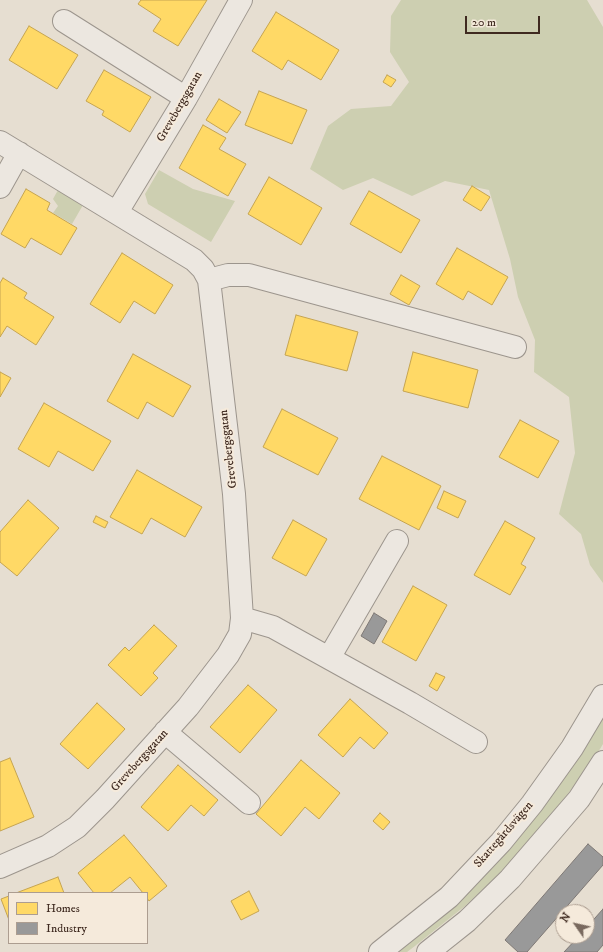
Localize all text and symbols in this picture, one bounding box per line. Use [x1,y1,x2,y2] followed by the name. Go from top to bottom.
[467,8,542,34] scale bar
[472,15,496,30] text: 20 m
[154,69,206,145] street label: Grevebergsgatan
[217,409,241,489] street label: Grevebergsgatan
[108,727,172,795] street label: Grevebergsgatan
[471,799,537,871] street label: Skattegårdsvägen
[8,892,148,944] legend
[46,901,80,916] text: Homes
[555,904,595,944] north arrow
[558,910,574,926] text: N
[46,921,87,936] text: Industry

